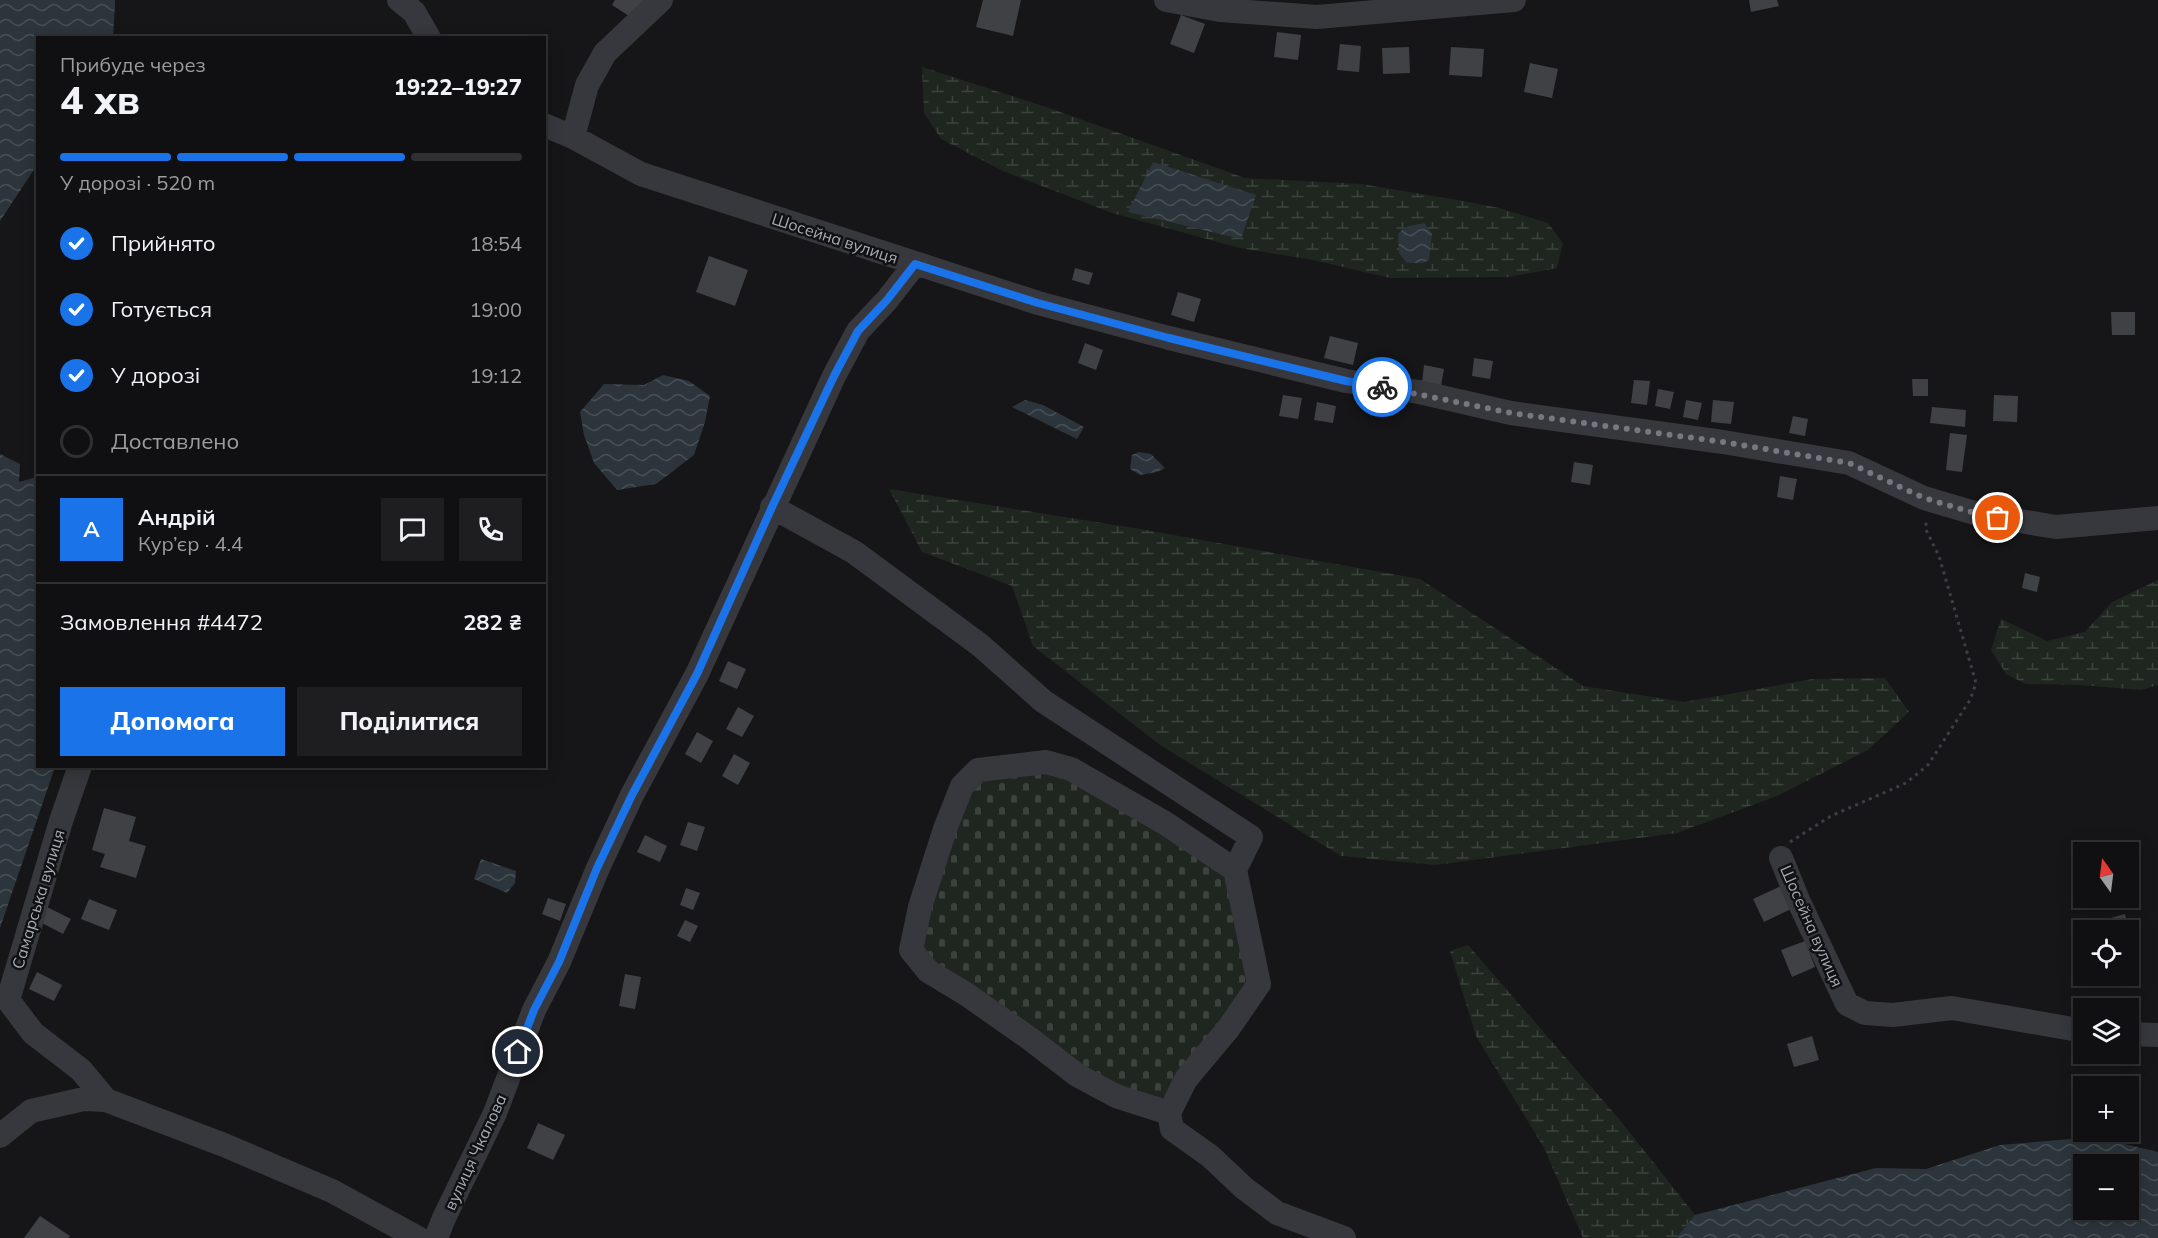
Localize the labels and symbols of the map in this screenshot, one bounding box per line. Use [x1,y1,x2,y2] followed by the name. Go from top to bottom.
[770,208,900,268] street label: Шосейна вулиця
[1352,357,1412,417] courier
[1972,492,2023,543] pin
[7,827,69,971] street label: Самарська вулиця
[2073,842,2139,908] north arrow
[1776,862,1848,990] street label: Шосейна вулиця
[492,1026,543,1077] pin
[439,1091,511,1213] street label: вулиця Чкалова

